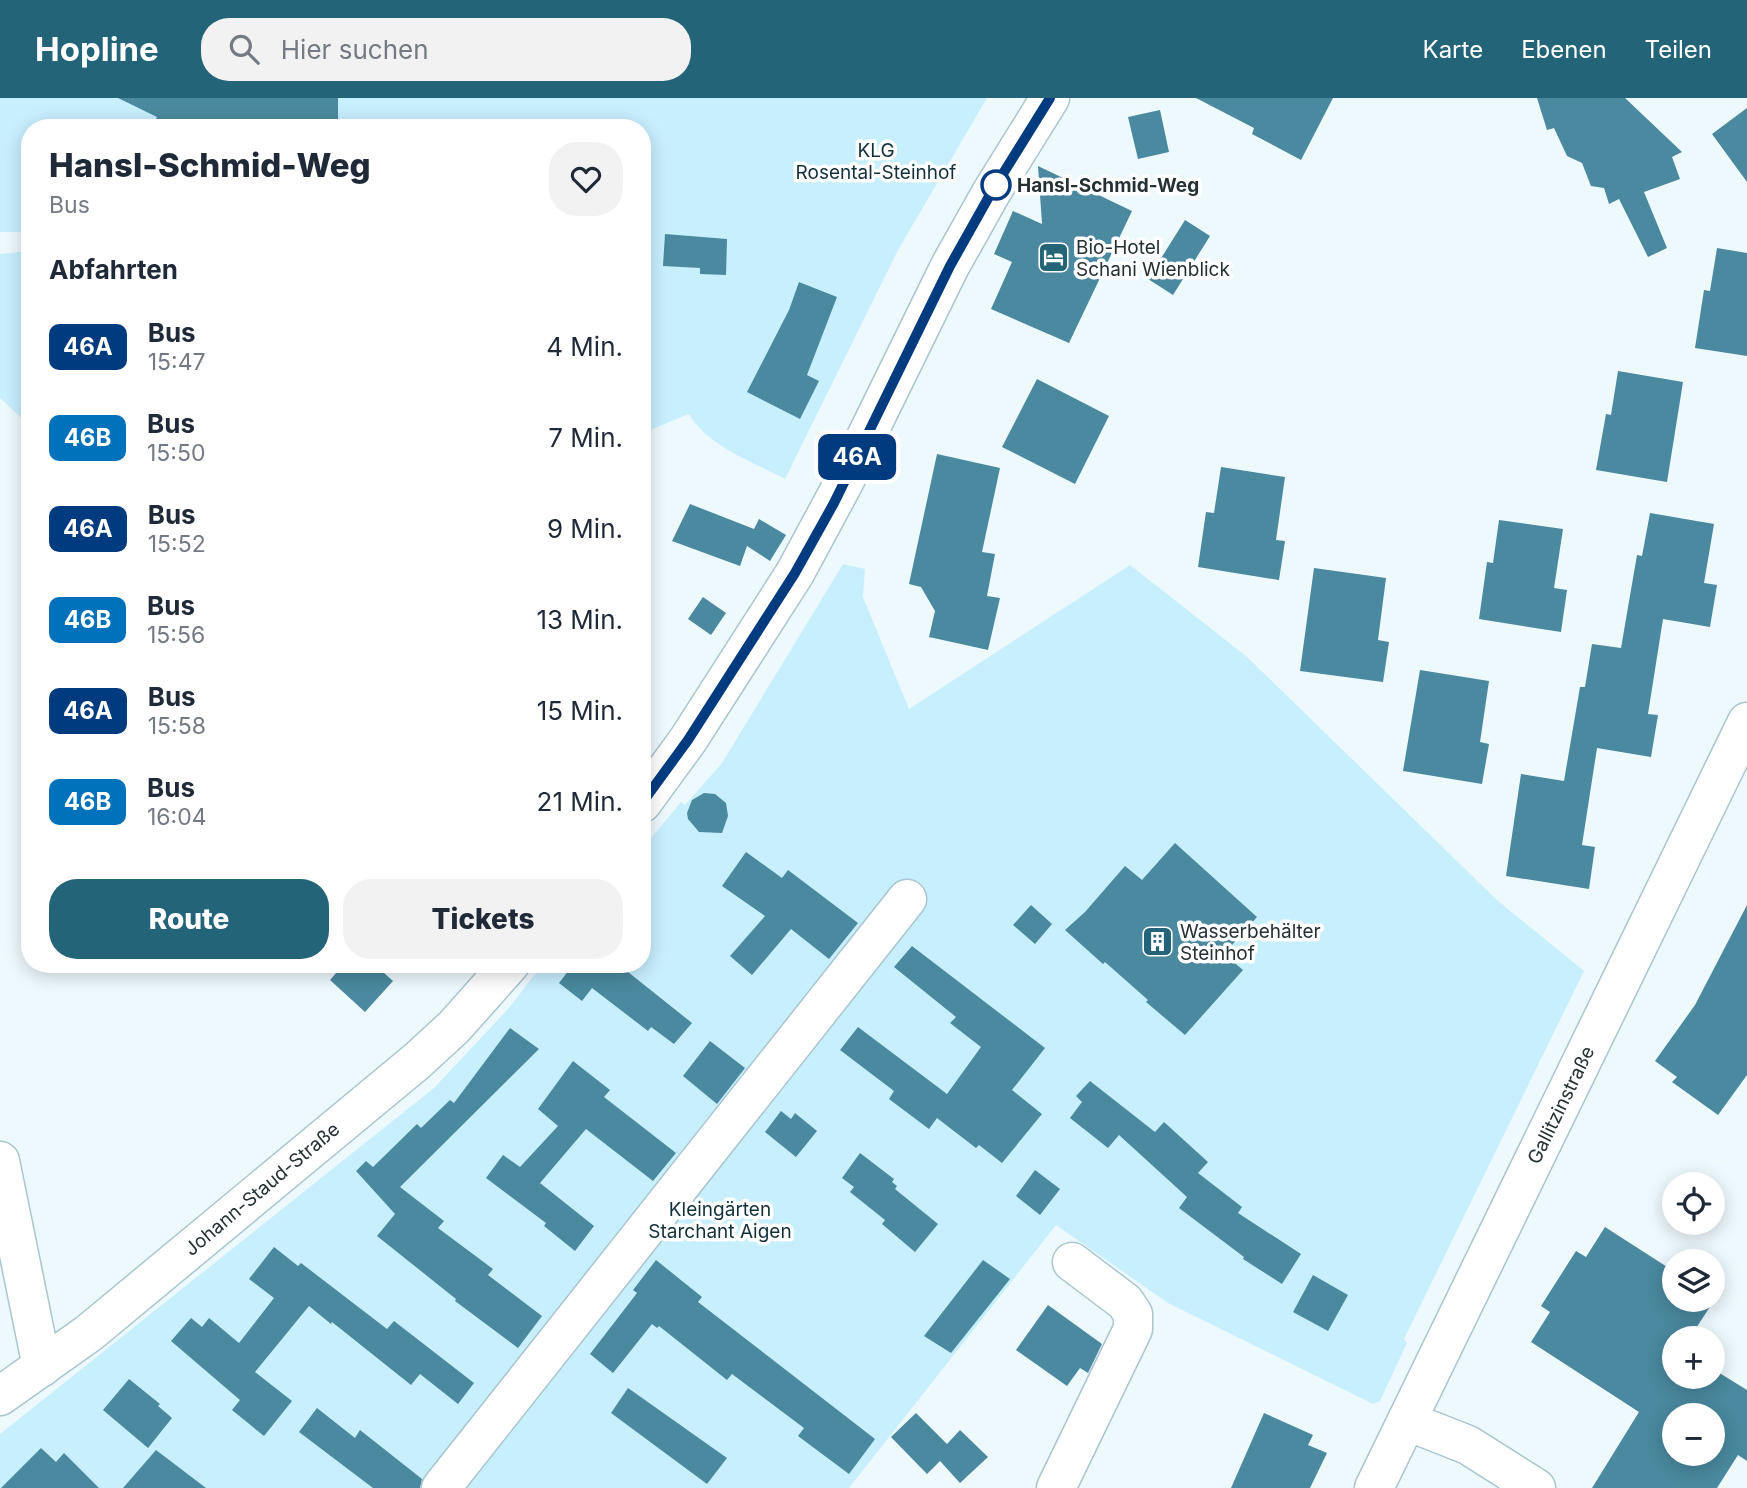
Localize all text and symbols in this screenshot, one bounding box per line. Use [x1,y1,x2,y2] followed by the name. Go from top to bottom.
[201,18,691,81] search box
[35,29,159,69] text: Hopline
[225,30,263,68] icon: search
[281,34,429,65] text: Hier suchen
[1423,35,1483,64] text: Karte
[1521,35,1607,64] text: Ebenen
[1645,35,1712,64] text: Teilen
[796,139,956,184] park label: KLG Rosental-Steinhof
[549,142,623,216] button: heart
[49,145,371,185] text: Hansl-Schmid-Weg
[981,170,1011,200] marker: Hansl-Schmid-Weg
[1017,174,1199,197] place label: Hansl-Schmid-Weg
[49,191,90,219] text: Bus
[1076,236,1230,281] place label: Bio-Hotel Schani Wienblick
[1036,241,1070,275] hotel icon: Bio-Hotel Schani Wienblick
[49,254,178,285] text: Abfahrten
[148,317,196,348] text: Bus
[546,331,623,362] text: 4 Min.
[63,332,113,361] text: 46A
[148,348,206,376] text: 15:47
[147,408,195,439] text: Bus
[548,422,623,453] text: 7 Min.
[64,423,111,452] text: 46B
[817,434,897,480] line badge: 46A
[147,439,205,467] text: 15:50
[832,442,882,471] text: 46A
[148,499,196,530] text: Bus
[547,513,623,544] text: 9 Min.
[63,514,113,543] text: 46A
[148,530,206,558] text: 15:52
[147,590,195,621] text: Bus
[536,604,623,635] text: 13 Min.
[64,605,111,634] text: 46B
[147,621,205,649] text: 15:56
[148,681,196,712] text: Bus
[537,695,623,726] text: 15 Min.
[63,696,113,725] text: 46A
[148,712,206,740] text: 15:58
[147,772,195,803] text: Bus
[537,786,623,817] text: 21 Min.
[64,787,111,816] text: 46B
[147,803,207,831] text: 16:04
[49,879,329,959] button: Route
[343,879,623,959] button: Tickets
[1180,920,1321,965] place label: Wasserbehälter Steinhof
[1140,925,1174,959] building icon: Wasserbehälter Steinhof
[1523,1042,1599,1168] street label: Gallitzinstraße
[180,1117,344,1261] street label: Johann-Staud-Straße
[1662,1172,1725,1466] map controls
[1662,1172,1725,1235] button: locate
[648,1198,792,1243] park label: Kleingärten Starchant Aigen
[1662,1249,1725,1312] button: layers
[1662,1326,1725,1389] button: +
[1662,1403,1725,1466] button: −

